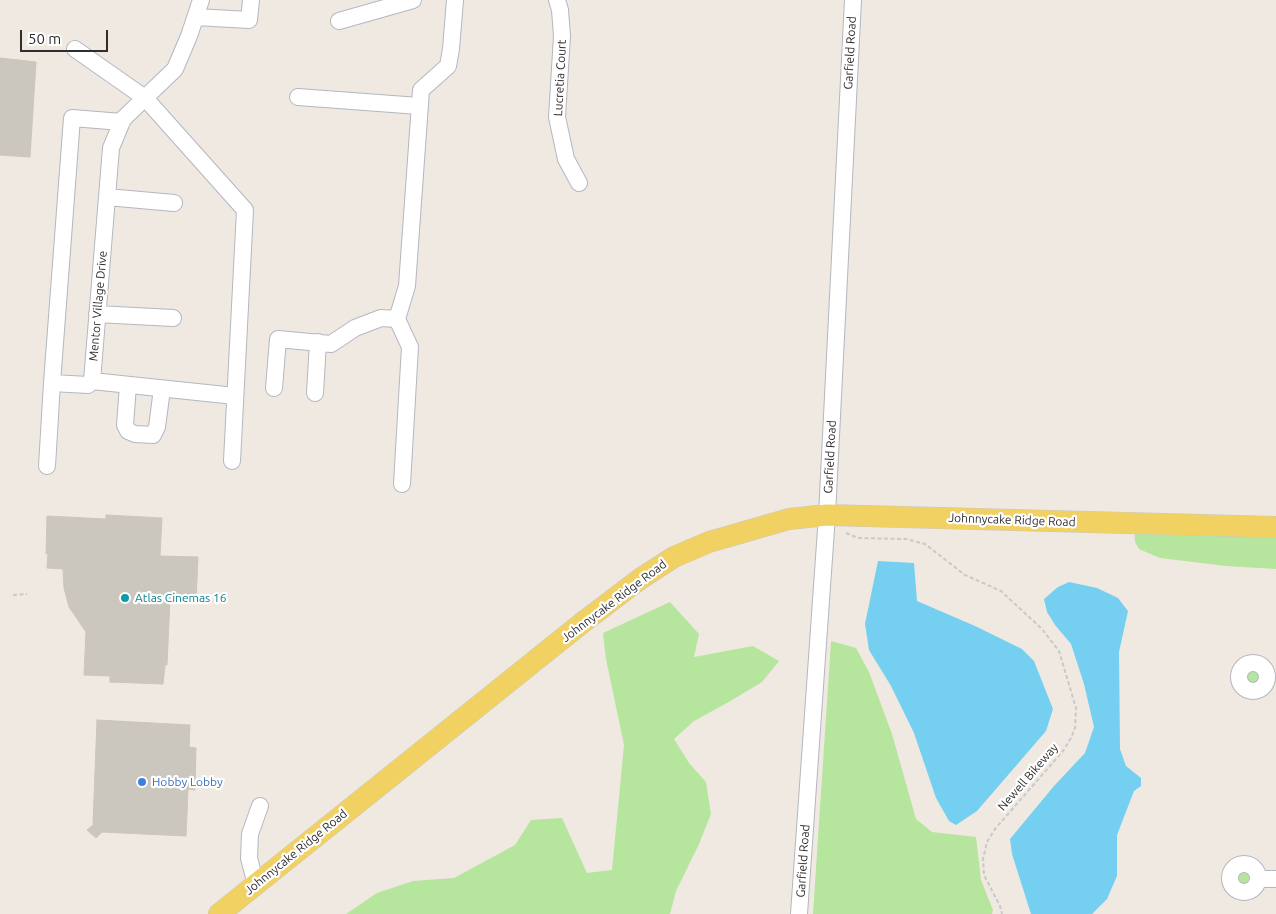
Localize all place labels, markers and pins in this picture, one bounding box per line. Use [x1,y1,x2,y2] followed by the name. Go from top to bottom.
[135,591,227,605] place label: Atlas Cinemas 16
[119,592,131,604] marker: Atlas Cinemas 16
[152,775,223,789] place label: Hobby Lobby
[136,776,148,788] marker: Hobby Lobby

